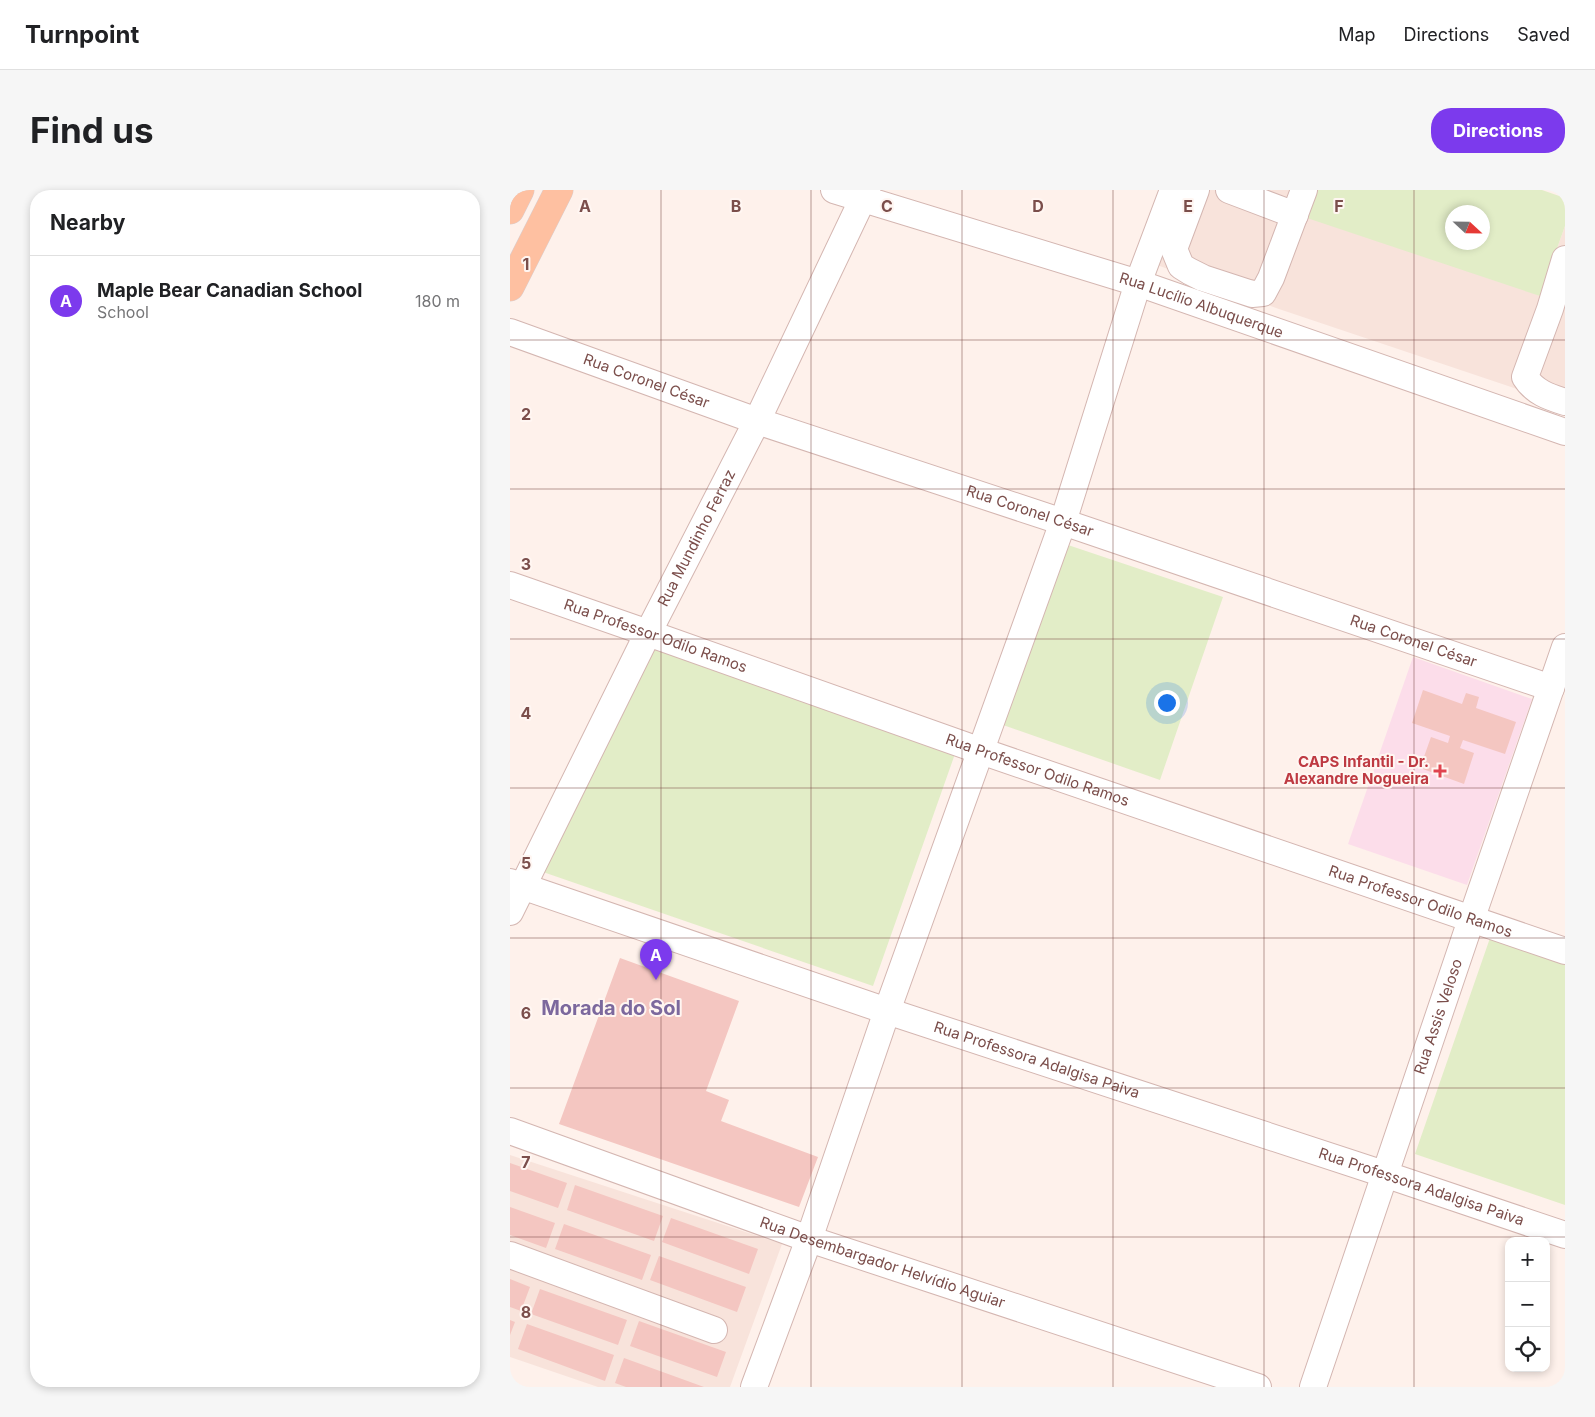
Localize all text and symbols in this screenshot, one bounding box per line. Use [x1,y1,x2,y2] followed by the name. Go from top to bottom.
[25,20,139,49] text: Turnpoint
[1338,24,1376,45] text: Map
[1404,24,1489,45] text: Directions
[1517,24,1570,45] text: Saved
[1431,108,1565,153] button: Directions
[30,109,154,151] text: Find us
[579,196,591,216] text: A
[731,196,741,216] text: B
[881,196,893,216] text: C
[1032,196,1044,216] text: D
[1183,196,1193,216] text: E
[1334,196,1344,216] text: F
[1445,205,1490,250] north arrow
[50,210,125,235] text: Nearby
[523,254,529,274] text: 1
[1117,268,1286,342] street label: Rua Lucílio Albuquerque
[97,279,362,302] text: Maple Bear Canadian School
[60,291,72,311] text: A
[415,291,460,311] text: 180 m
[97,302,149,322] text: School
[581,349,713,412] street label: Rua Coronel César
[521,404,531,424] text: 2
[653,466,739,610] street label: Rua Mundinho Ferraz
[964,481,1096,541] street label: Rua Coronel César
[521,554,531,574] text: 3
[561,594,750,676] street label: Rua Professor Odilo Ramos
[1348,610,1480,671] street label: Rua Coronel César
[1154,690,1180,716] your location
[521,703,532,723] text: 4
[943,729,1132,810] street label: Rua Professor Odilo Ramos
[1284,752,1429,788] place label: CAPS Infantil - Dr. Alexandre Nogueira
[1433,764,1447,778] marker: CAPS Infantil - Dr. Alexandre Nogueira
[521,853,531,873] text: 5
[1326,861,1515,941] street label: Rua Professor Odilo Ramos
[640,939,672,980] pin: A
[1409,956,1466,1077] street label: Rua Assis Veloso
[541,996,681,1020] district label: Morada do Sol
[521,1003,531,1023] text: 6
[931,1017,1142,1102] street label: Rua Professora Adalgisa Paiva
[1316,1143,1527,1230] street label: Rua Professora Adalgisa Paiva
[521,1152,531,1172] text: 7
[757,1212,1008,1312] street label: Rua Desembargador Helvídio Aguiar
[1505,1237,1550,1372] map controls
[1505,1237,1550,1282] button: +
[1505,1282,1550,1327] button: −
[521,1302,531,1322] text: 8
[1505,1327,1550,1372] button: locate

